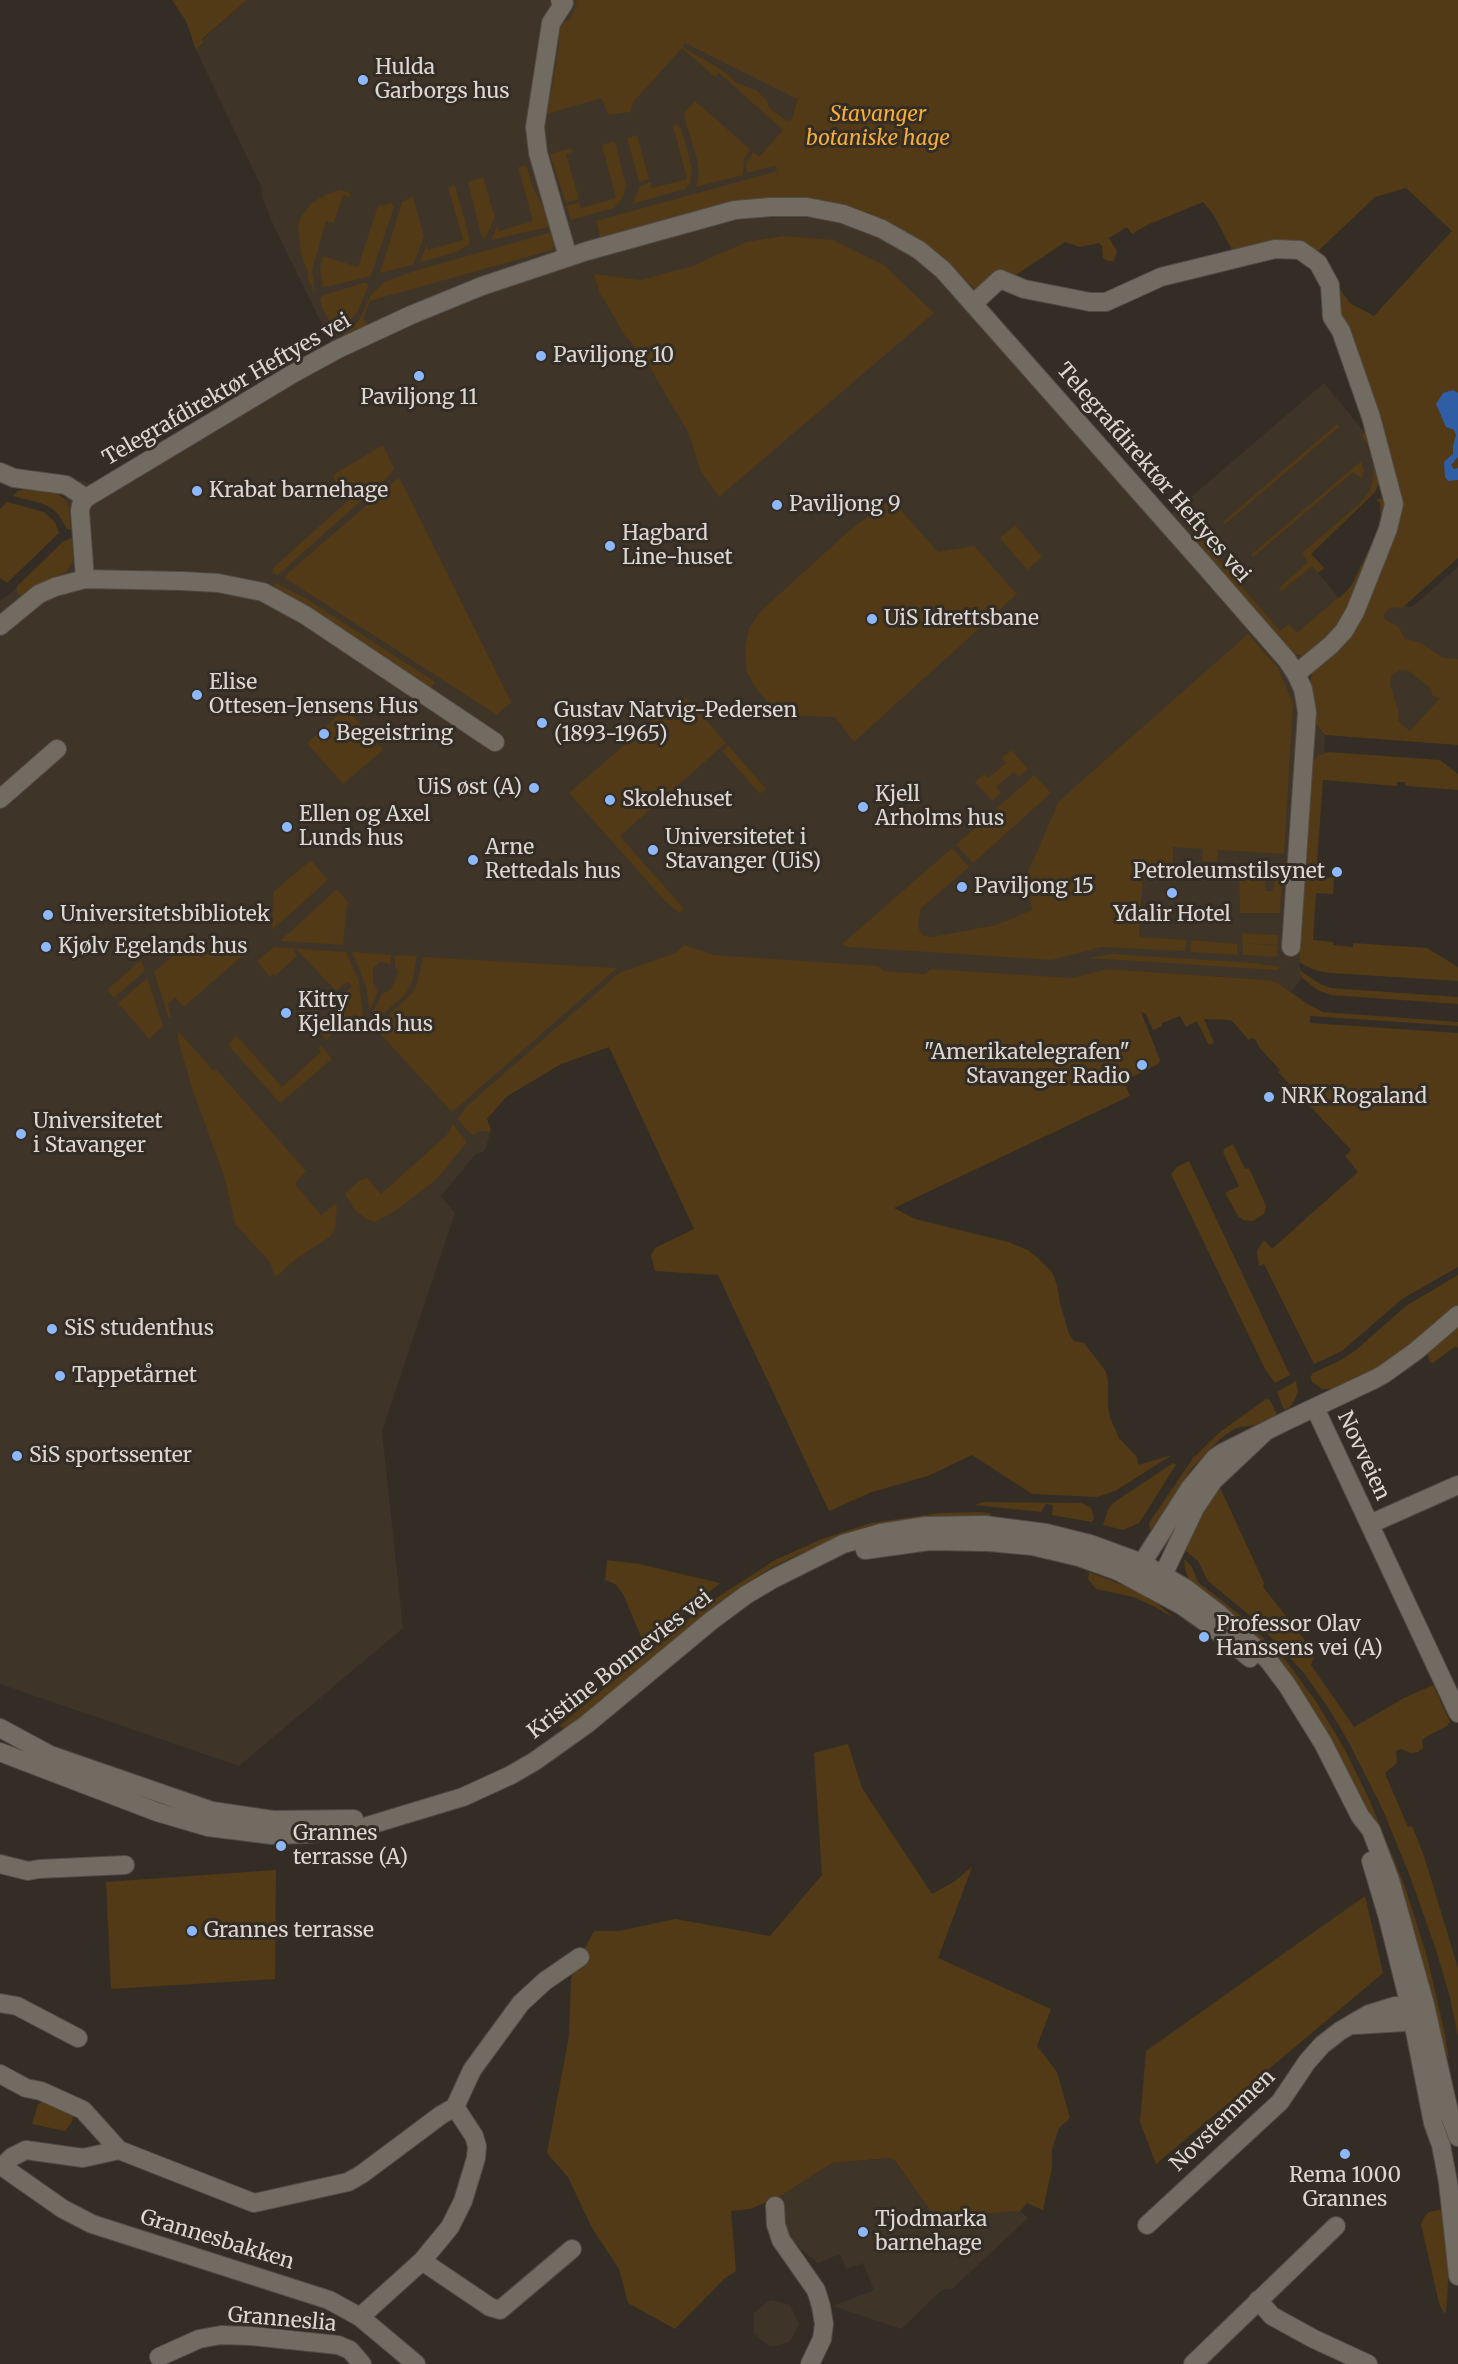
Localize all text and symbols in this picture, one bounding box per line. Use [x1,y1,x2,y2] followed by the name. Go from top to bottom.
[375,55,510,105] place label: Hulda Garborgs hus
[356,73,370,87] marker: Hulda Garborgs hus
[806,102,950,152] park label: Stavanger botaniske hage
[98,308,356,472] street label: Telegrafdirektør Heftyes vei
[553,343,674,369] place label: Paviljong 10
[534,349,548,363] marker: Paviljong 10
[1051,358,1255,588] street label: Telegrafdirektør Heftyes vei
[412,369,426,383] marker: Paviljong 11
[360,385,478,411] place label: Paviljong 11
[209,478,388,504] place label: Krabat barnehage
[190,484,204,498] marker: Krabat barnehage
[789,492,901,518] place label: Paviljong 9
[770,498,784,512] marker: Paviljong 9
[622,521,733,571] place label: Hagbard Line-huset
[603,539,617,553] marker: Hagbard Line-huset
[884,606,1039,632] place label: UiS Idrettsbane
[865,612,879,626] marker: UiS Idrettsbane
[209,670,418,720] place label: Elise Ottesen-Jensens Hus
[190,688,204,702] marker: Elise Ottesen-Jensens Hus
[554,698,797,748] place label: Gustav Natvig-Pedersen (1893-1965)
[535,716,549,730] marker: Gustav Natvig-Pedersen (1893-1965)
[336,721,453,747] place label: Begeistring
[317,727,331,741] marker: Begeistring
[417,775,522,801] place label: UiS øst (A)
[527,781,541,795] marker: UiS øst (A)
[875,782,1004,832] place label: Kjell Arholms hus
[622,787,733,813] place label: Skolehuset
[603,793,617,807] marker: Skolehuset
[856,800,870,814] marker: Kjell Arholms hus
[299,802,430,852] place label: Ellen og Axel Lunds hus
[280,820,294,834] marker: Ellen og Axel Lunds hus
[665,825,821,875] place label: Universitetet i Stavanger (UiS)
[485,835,621,885] place label: Arne Rettedals hus
[646,843,660,857] marker: Universitetet i Stavanger (UiS)
[466,853,480,867] marker: Arne Rettedals hus
[1133,859,1325,885] place label: Petroleumstilsynet
[1330,865,1344,879] marker: Petroleumstilsynet
[974,874,1094,900] place label: Paviljong 15
[955,880,969,894] marker: Paviljong 15
[1165,886,1179,900] marker: Ydalir Hotel
[60,902,270,928] place label: Universitetsbibliotek
[1113,902,1231,928] place label: Ydalir Hotel
[41,908,55,922] marker: Universitetsbibliotek
[58,934,248,960] place label: Kjølv Egelands hus
[39,940,53,954] marker: Kjølv Egelands hus
[298,988,433,1038] place label: Kitty Kjellands hus
[279,1006,293,1020] marker: Kitty Kjellands hus
[924,1040,1130,1090] place label: "Amerikatelegrafen" Stavanger Radio
[1135,1058,1149,1072] marker: "Amerikatelegrafen" Stavanger Radio
[1281,1084,1427,1110] place label: NRK Rogaland
[1262,1090,1276,1104] marker: NRK Rogaland
[33,1109,163,1159] place label: Universitetet i Stavanger
[14,1127,28,1141] marker: Universitetet i Stavanger
[64,1316,214,1342] place label: SiS studenthus
[45,1322,59,1336] marker: SiS studenthus
[72,1363,197,1389] place label: Tappetårnet
[53,1369,67,1383] marker: Tappetårnet
[1331,1407,1395,1505] street label: Novveien
[29,1443,192,1469] place label: SiS sportssenter
[10,1449,24,1463] marker: SiS sportssenter
[523,1585,717,1745] street label: Kristine Bonnevies vei
[1216,1612,1383,1662] place label: Professor Olav Hanssens vei (A)
[1197,1630,1211,1644] marker: Professor Olav Hanssens vei (A)
[293,1821,408,1871] place label: Grannes terrasse (A)
[274,1839,288,1853] marker: Grannes terrasse (A)
[204,1918,374,1944] place label: Grannes terrasse
[185,1924,199,1938] marker: Grannes terrasse
[1165,2065,1281,2177] street label: Novstemmen
[1338,2147,1352,2161] marker: Rema 1000 Grannes
[1289,2163,1401,2213] place label: Rema 1000 Grannes
[137,2205,297,2275] street label: Grannesbakken
[875,2207,987,2257] place label: Tjodmarka barnehage
[856,2225,870,2239] marker: Tjodmarka barnehage
[227,2303,337,2337] street label: Granneslia

